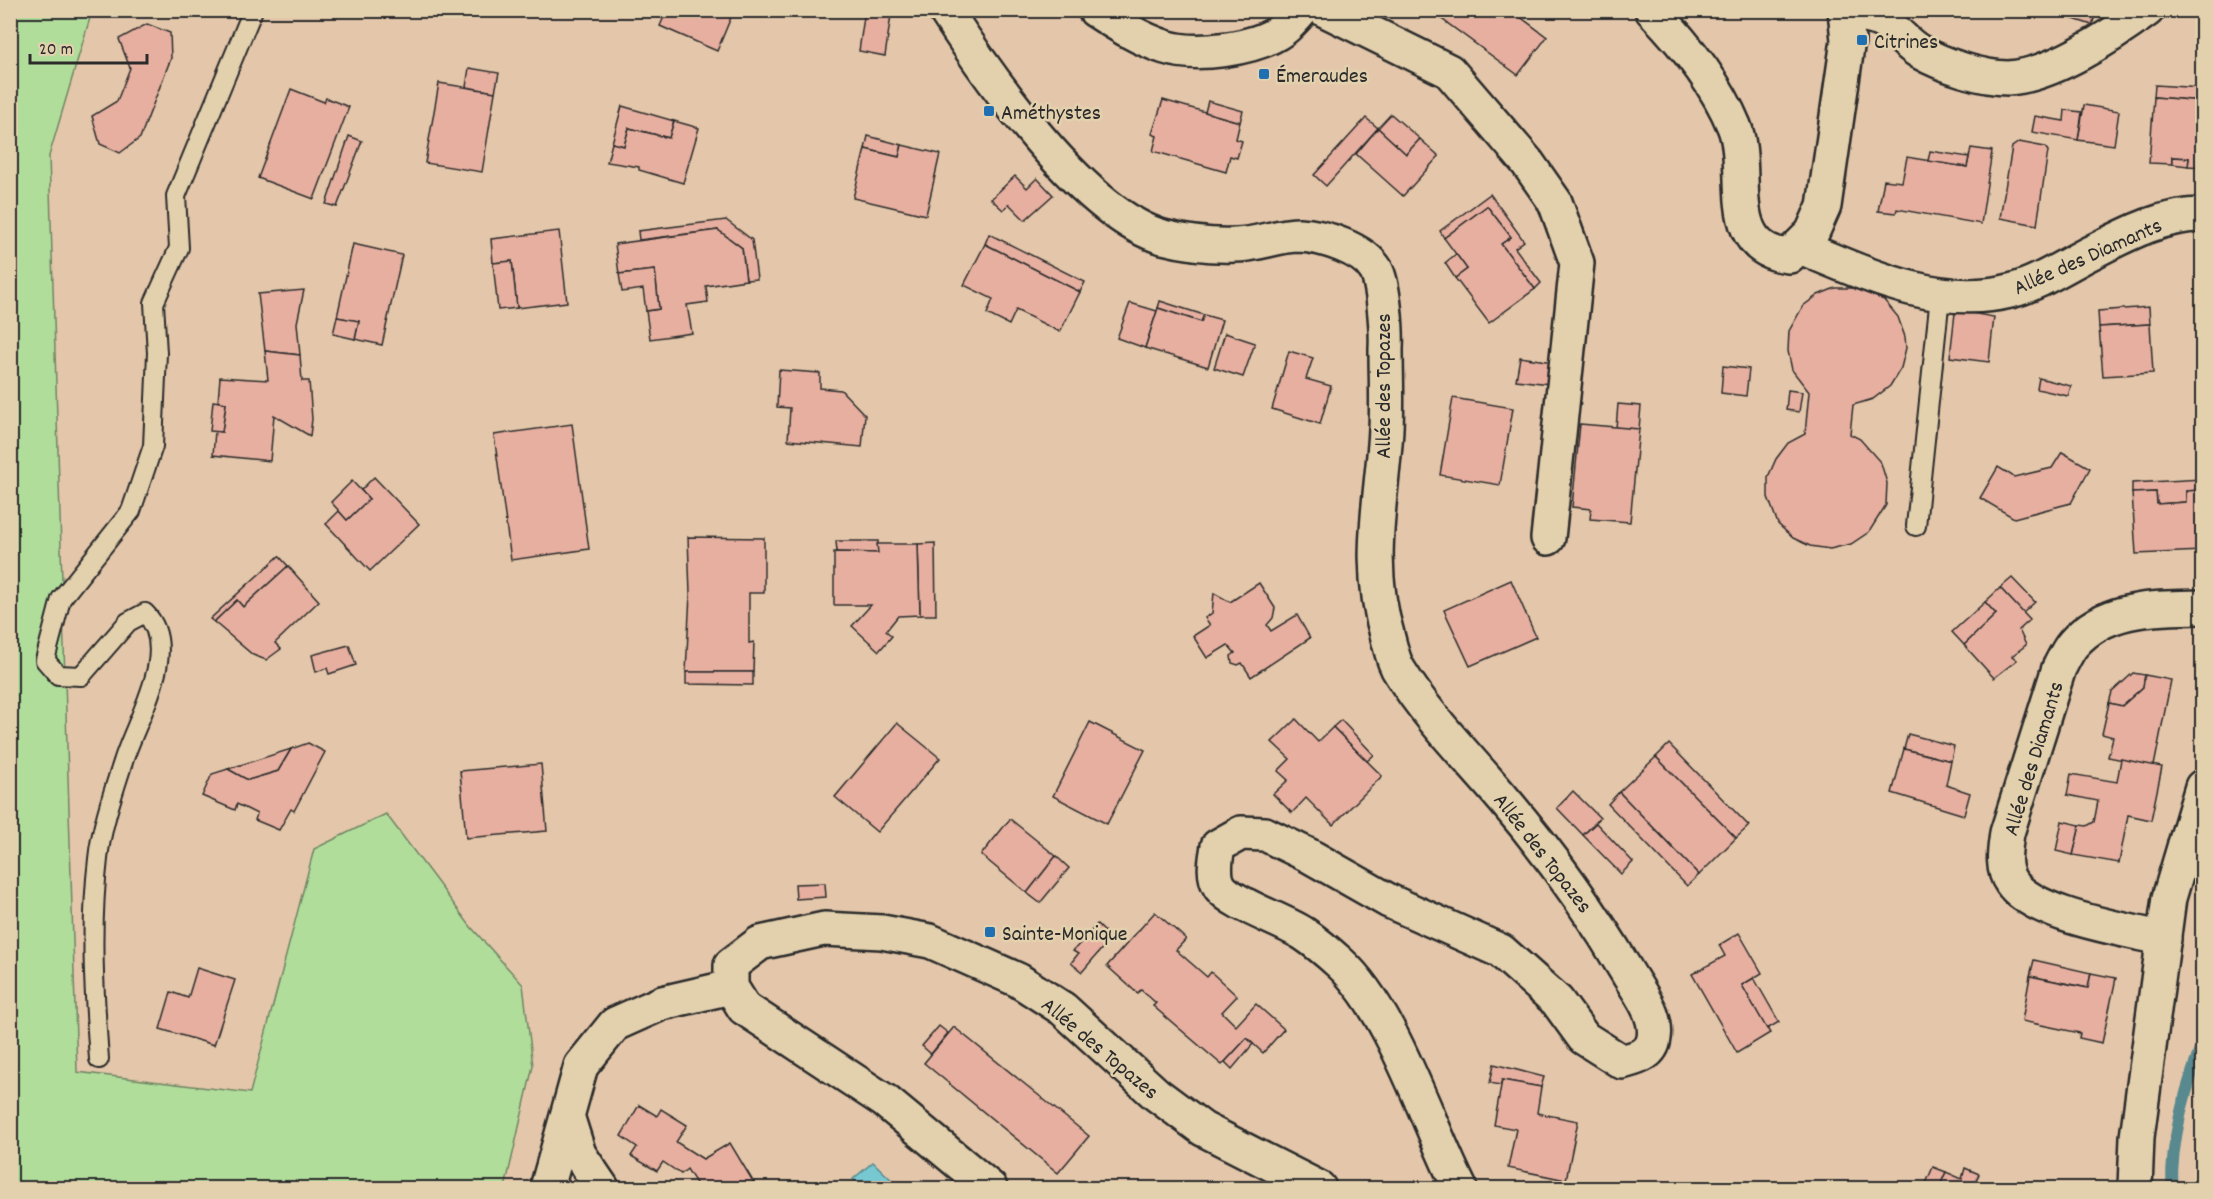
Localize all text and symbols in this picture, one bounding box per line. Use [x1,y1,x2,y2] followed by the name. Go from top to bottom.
[30,27,147,65] scale bar
[1874,28,1938,59] place label: Citrines
[1855,33,1869,47] marker: Citrines
[39,38,73,63] text: 20 m
[1276,62,1368,93] place label: Émeraudes
[1257,67,1271,81] marker: Émeraudes
[1001,99,1101,130] place label: Améthystes
[982,104,996,118] marker: Améthystes
[2009,212,2168,305] street label: Allée des Diamants
[1370,313,1401,459] street label: Allée des Topazes
[1997,678,2074,840] street label: Allée des Diamants
[1484,787,1598,921] street label: Allée des Topazes
[1002,920,1127,951] place label: Sainte-Monique
[983,925,997,939] marker: Sainte-Monique
[1033,991,1164,1108] street label: Allée des Topazes

